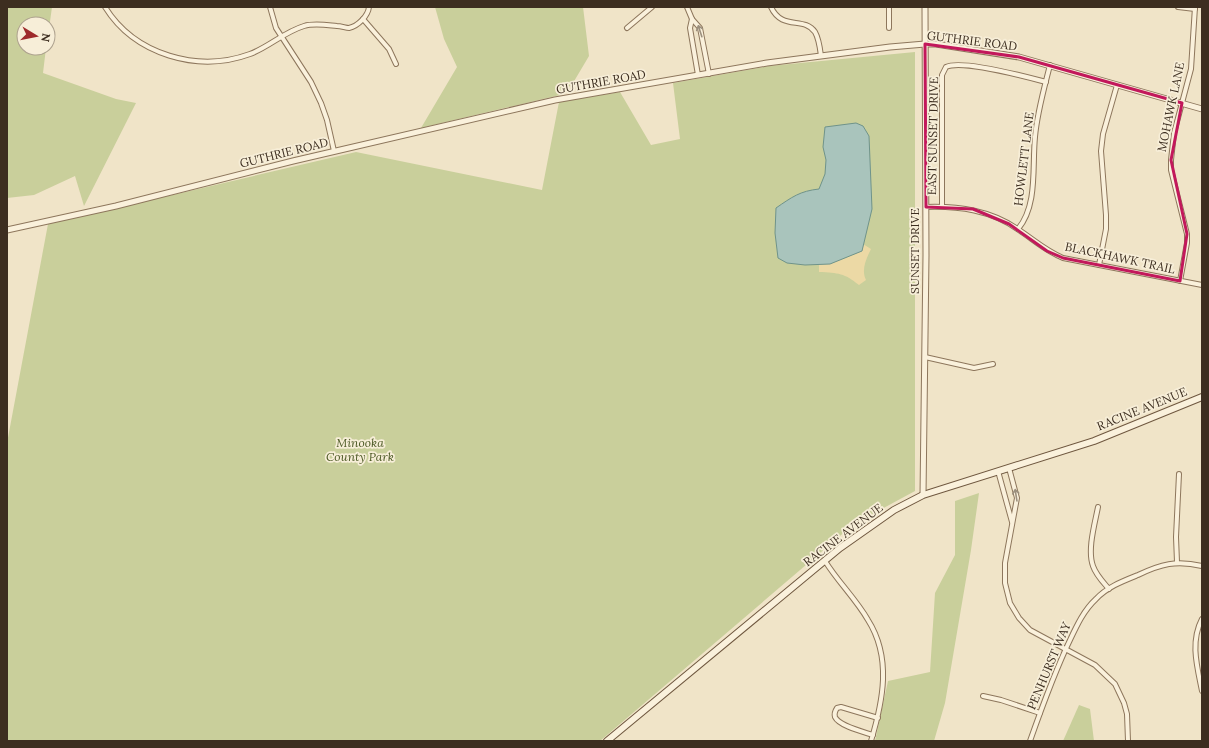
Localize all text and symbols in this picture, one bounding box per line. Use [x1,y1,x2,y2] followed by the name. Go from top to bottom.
[16,16,56,56] north arrow
[696,25,703,38] one-way arrow
[926,28,1018,53] street label: GUTHRIE ROAD
[38,32,53,44] text: N
[1154,61,1187,153] street label: MOHAWK LANE
[555,66,647,97] street label: GUTHRIE ROAD
[924,77,941,195] street label: EAST SUNSET DRIVE
[1010,111,1037,207] street label: HOWLETT LANE
[238,134,330,171] street label: GUTHRIE ROAD
[907,208,922,294] street label: SUNSET DRIVE
[1064,238,1177,277] street label: BLACKHAWK TRAIL
[1095,384,1189,433] street label: RACINE AVENUE
[326,435,394,464] park label: Minooka County Park
[1012,488,1020,501] one-way arrow
[800,500,885,569] street label: RACINE AVENUE
[1023,619,1074,712] street label: PENHURST WAY

